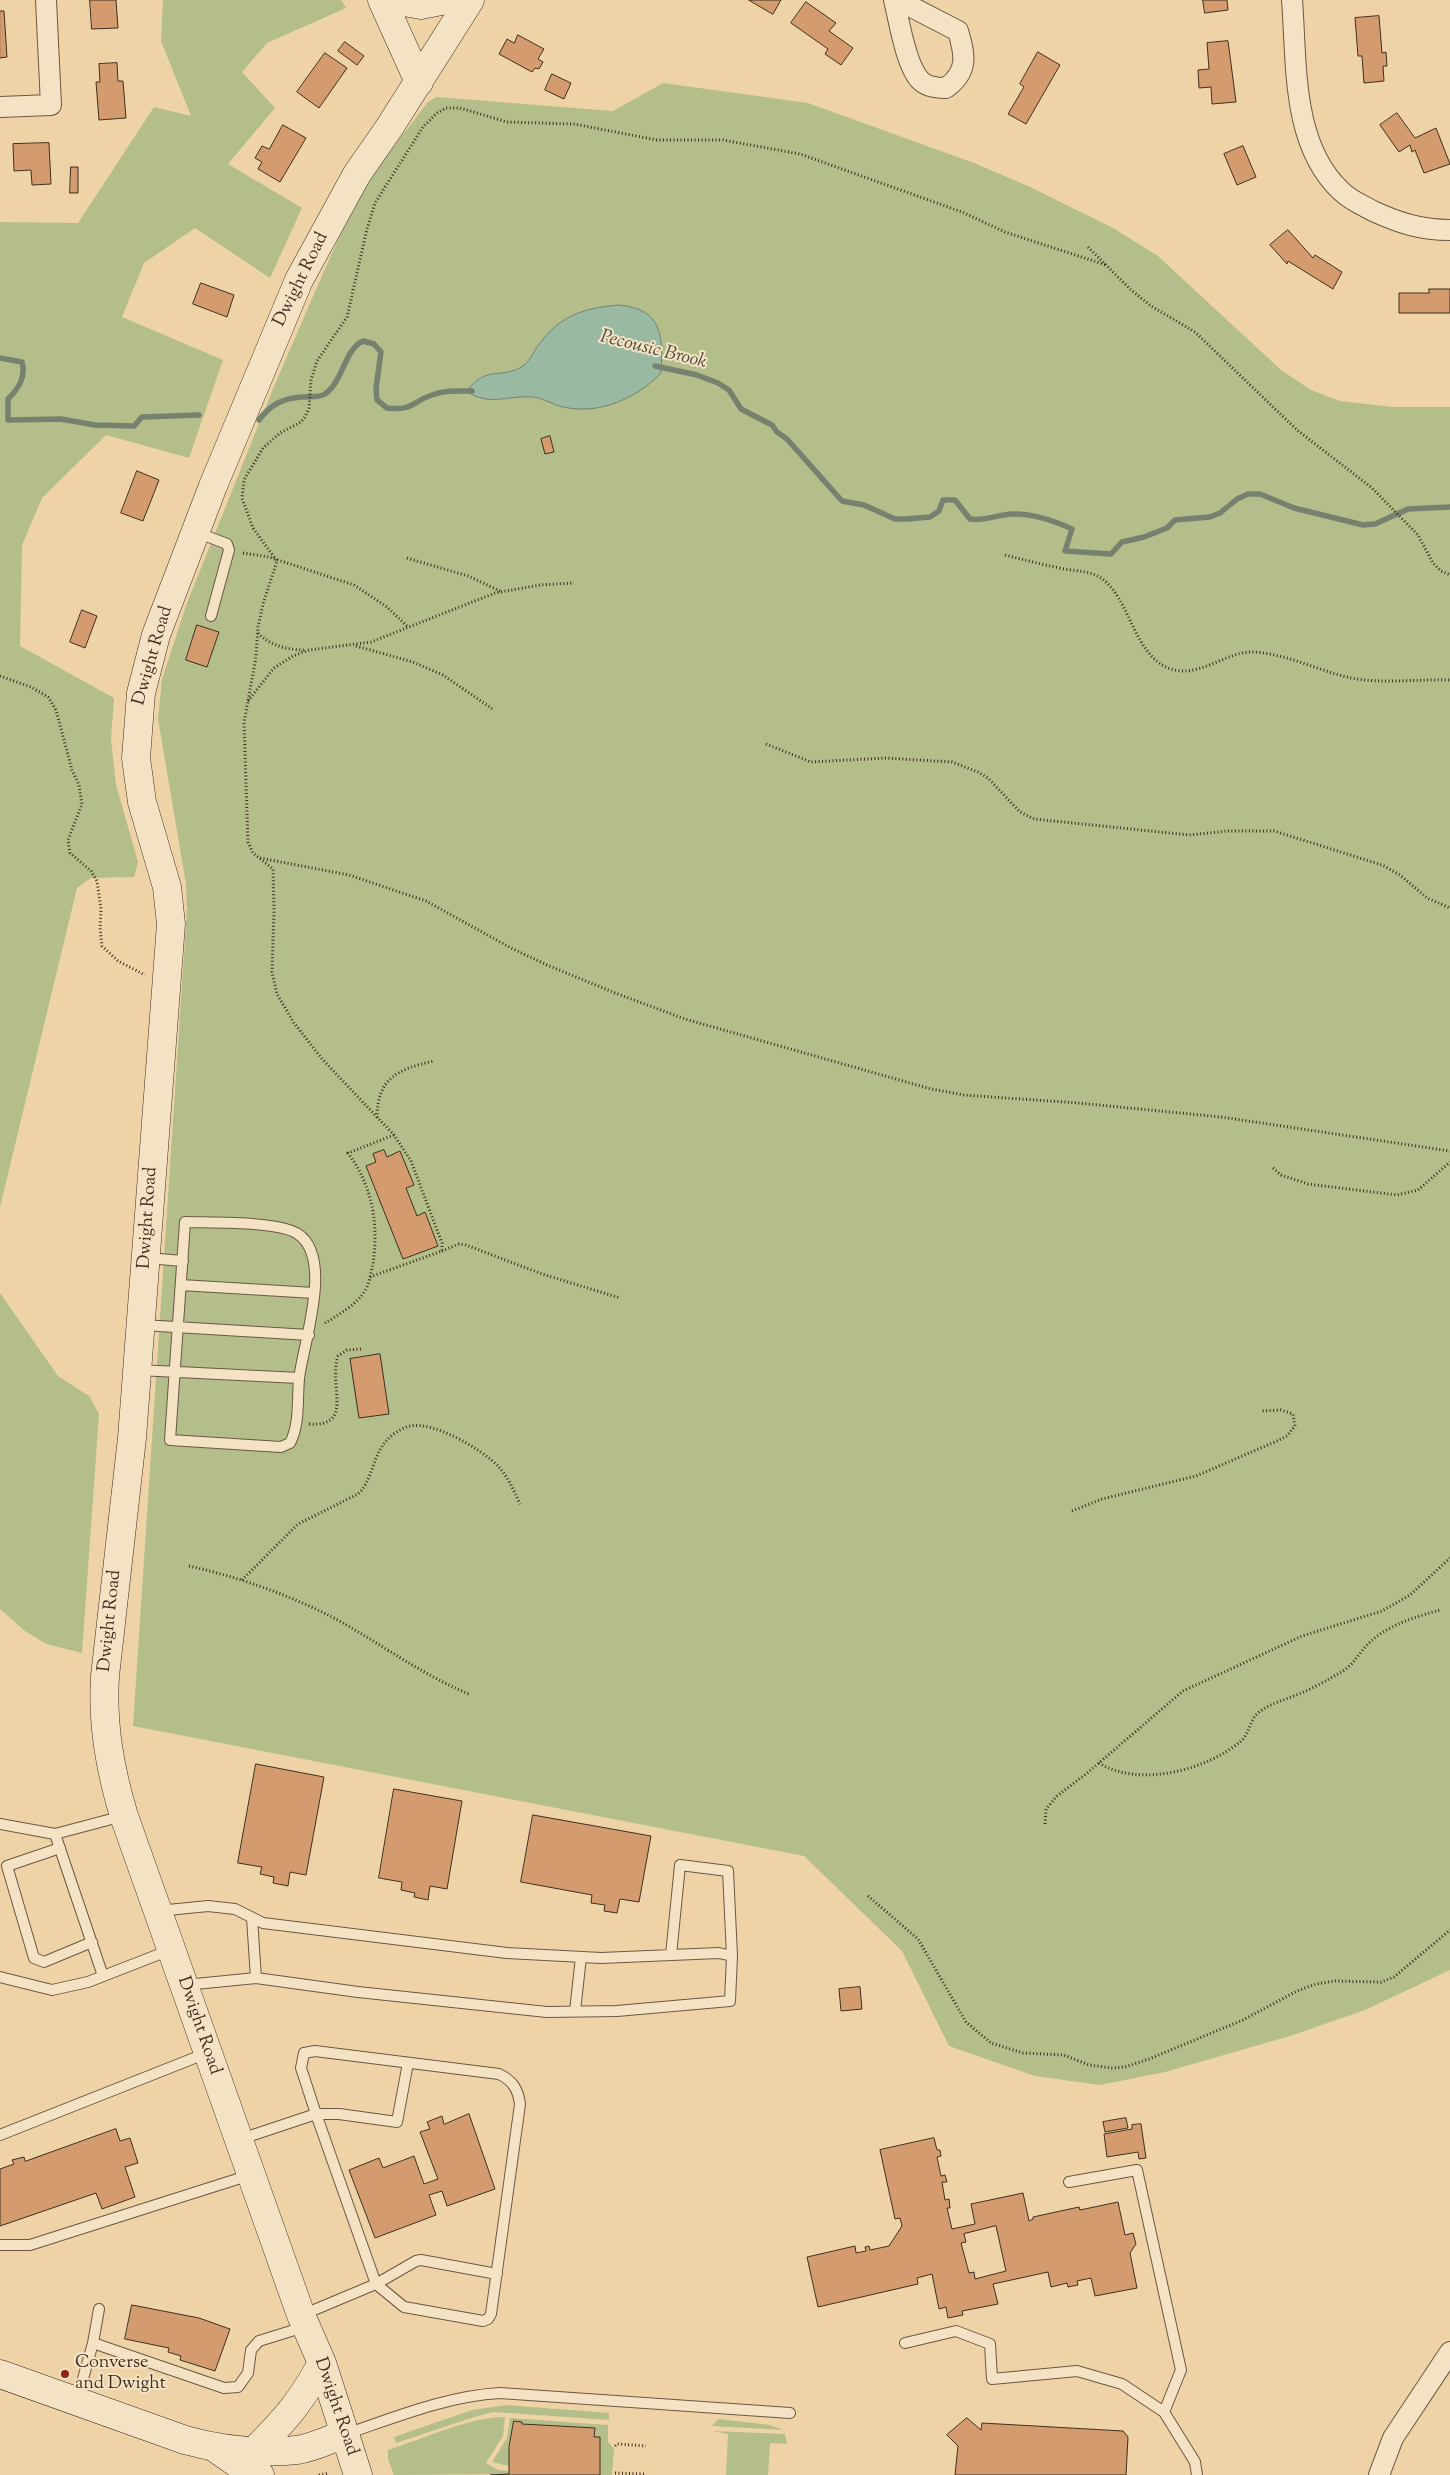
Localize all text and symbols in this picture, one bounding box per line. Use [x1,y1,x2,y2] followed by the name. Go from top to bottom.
[270,229,334,331] street label: Dwight Road
[597,327,709,375] water label: Pecousic Brook
[130,604,178,708] street label: Dwight Road
[135,1166,163,1270] street label: Dwight Road
[95,1569,127,1673] street label: Dwight Road
[171,1974,225,2078] street label: Dwight Road
[75,2353,166,2396] place label: Converse and Dwight
[308,2355,362,2459] street label: Dwight Road
[59,2368,71,2380] marker: Converse and Dwight

